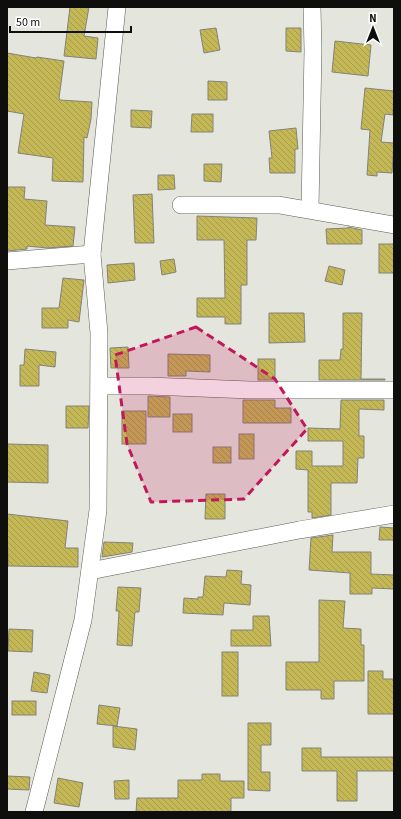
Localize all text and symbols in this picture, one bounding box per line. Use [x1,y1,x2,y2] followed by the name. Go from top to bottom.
[10,8,131,34] scale bar
[353,8,393,48] north arrow
[369,11,377,26] text: N
[16,14,40,31] text: 50 m

